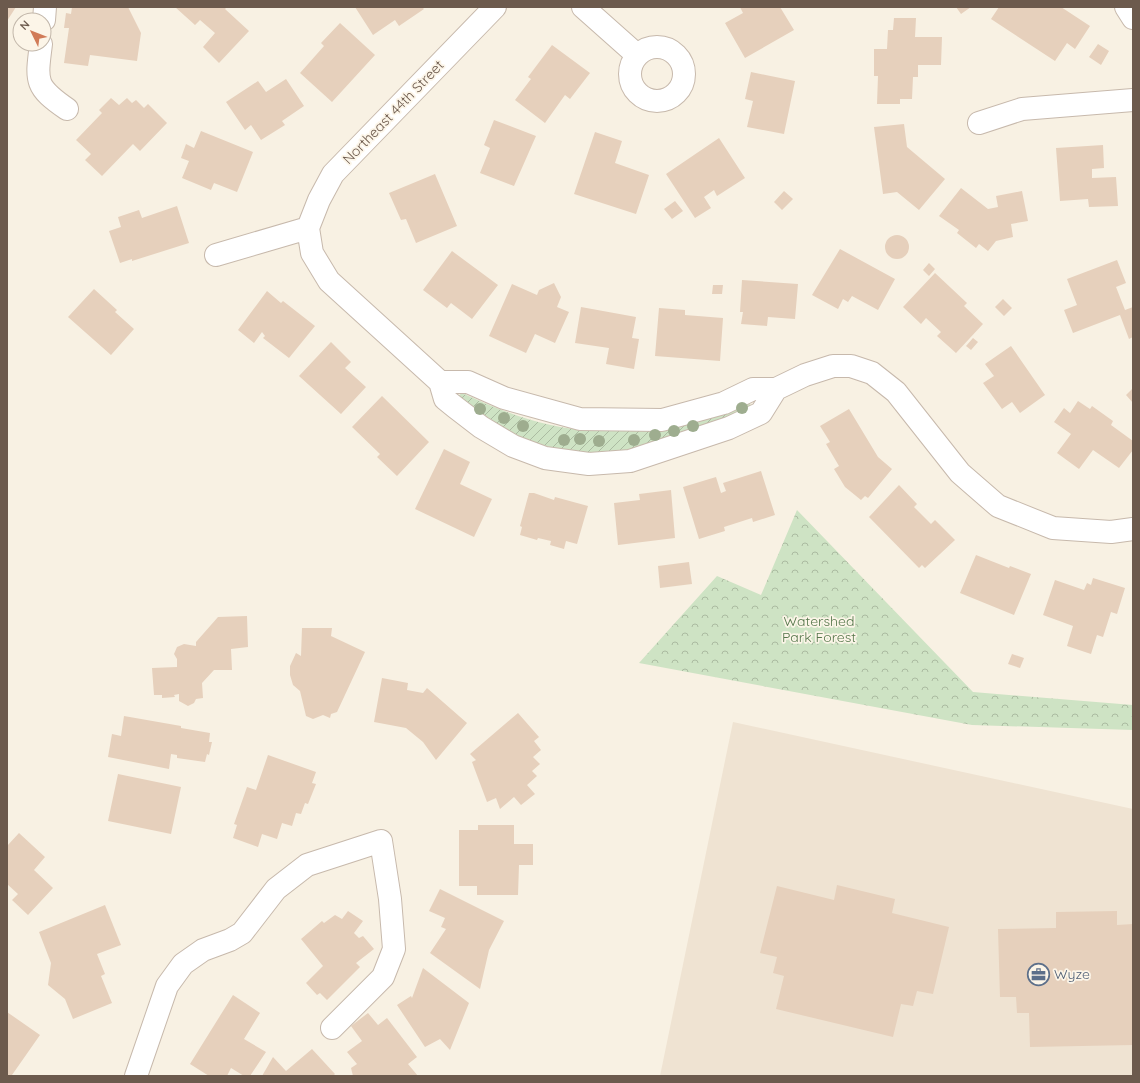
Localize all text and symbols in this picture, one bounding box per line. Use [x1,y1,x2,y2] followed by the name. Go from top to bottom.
[12,12,52,52] north arrow
[17,17,33,33] text: N
[339,56,448,168] street label: Northeast 44th Street
[782,612,856,646] park label: Watershed Park Forest
[1026,961,1052,987] office icon: Wyze
[1054,965,1090,983] place label: Wyze

